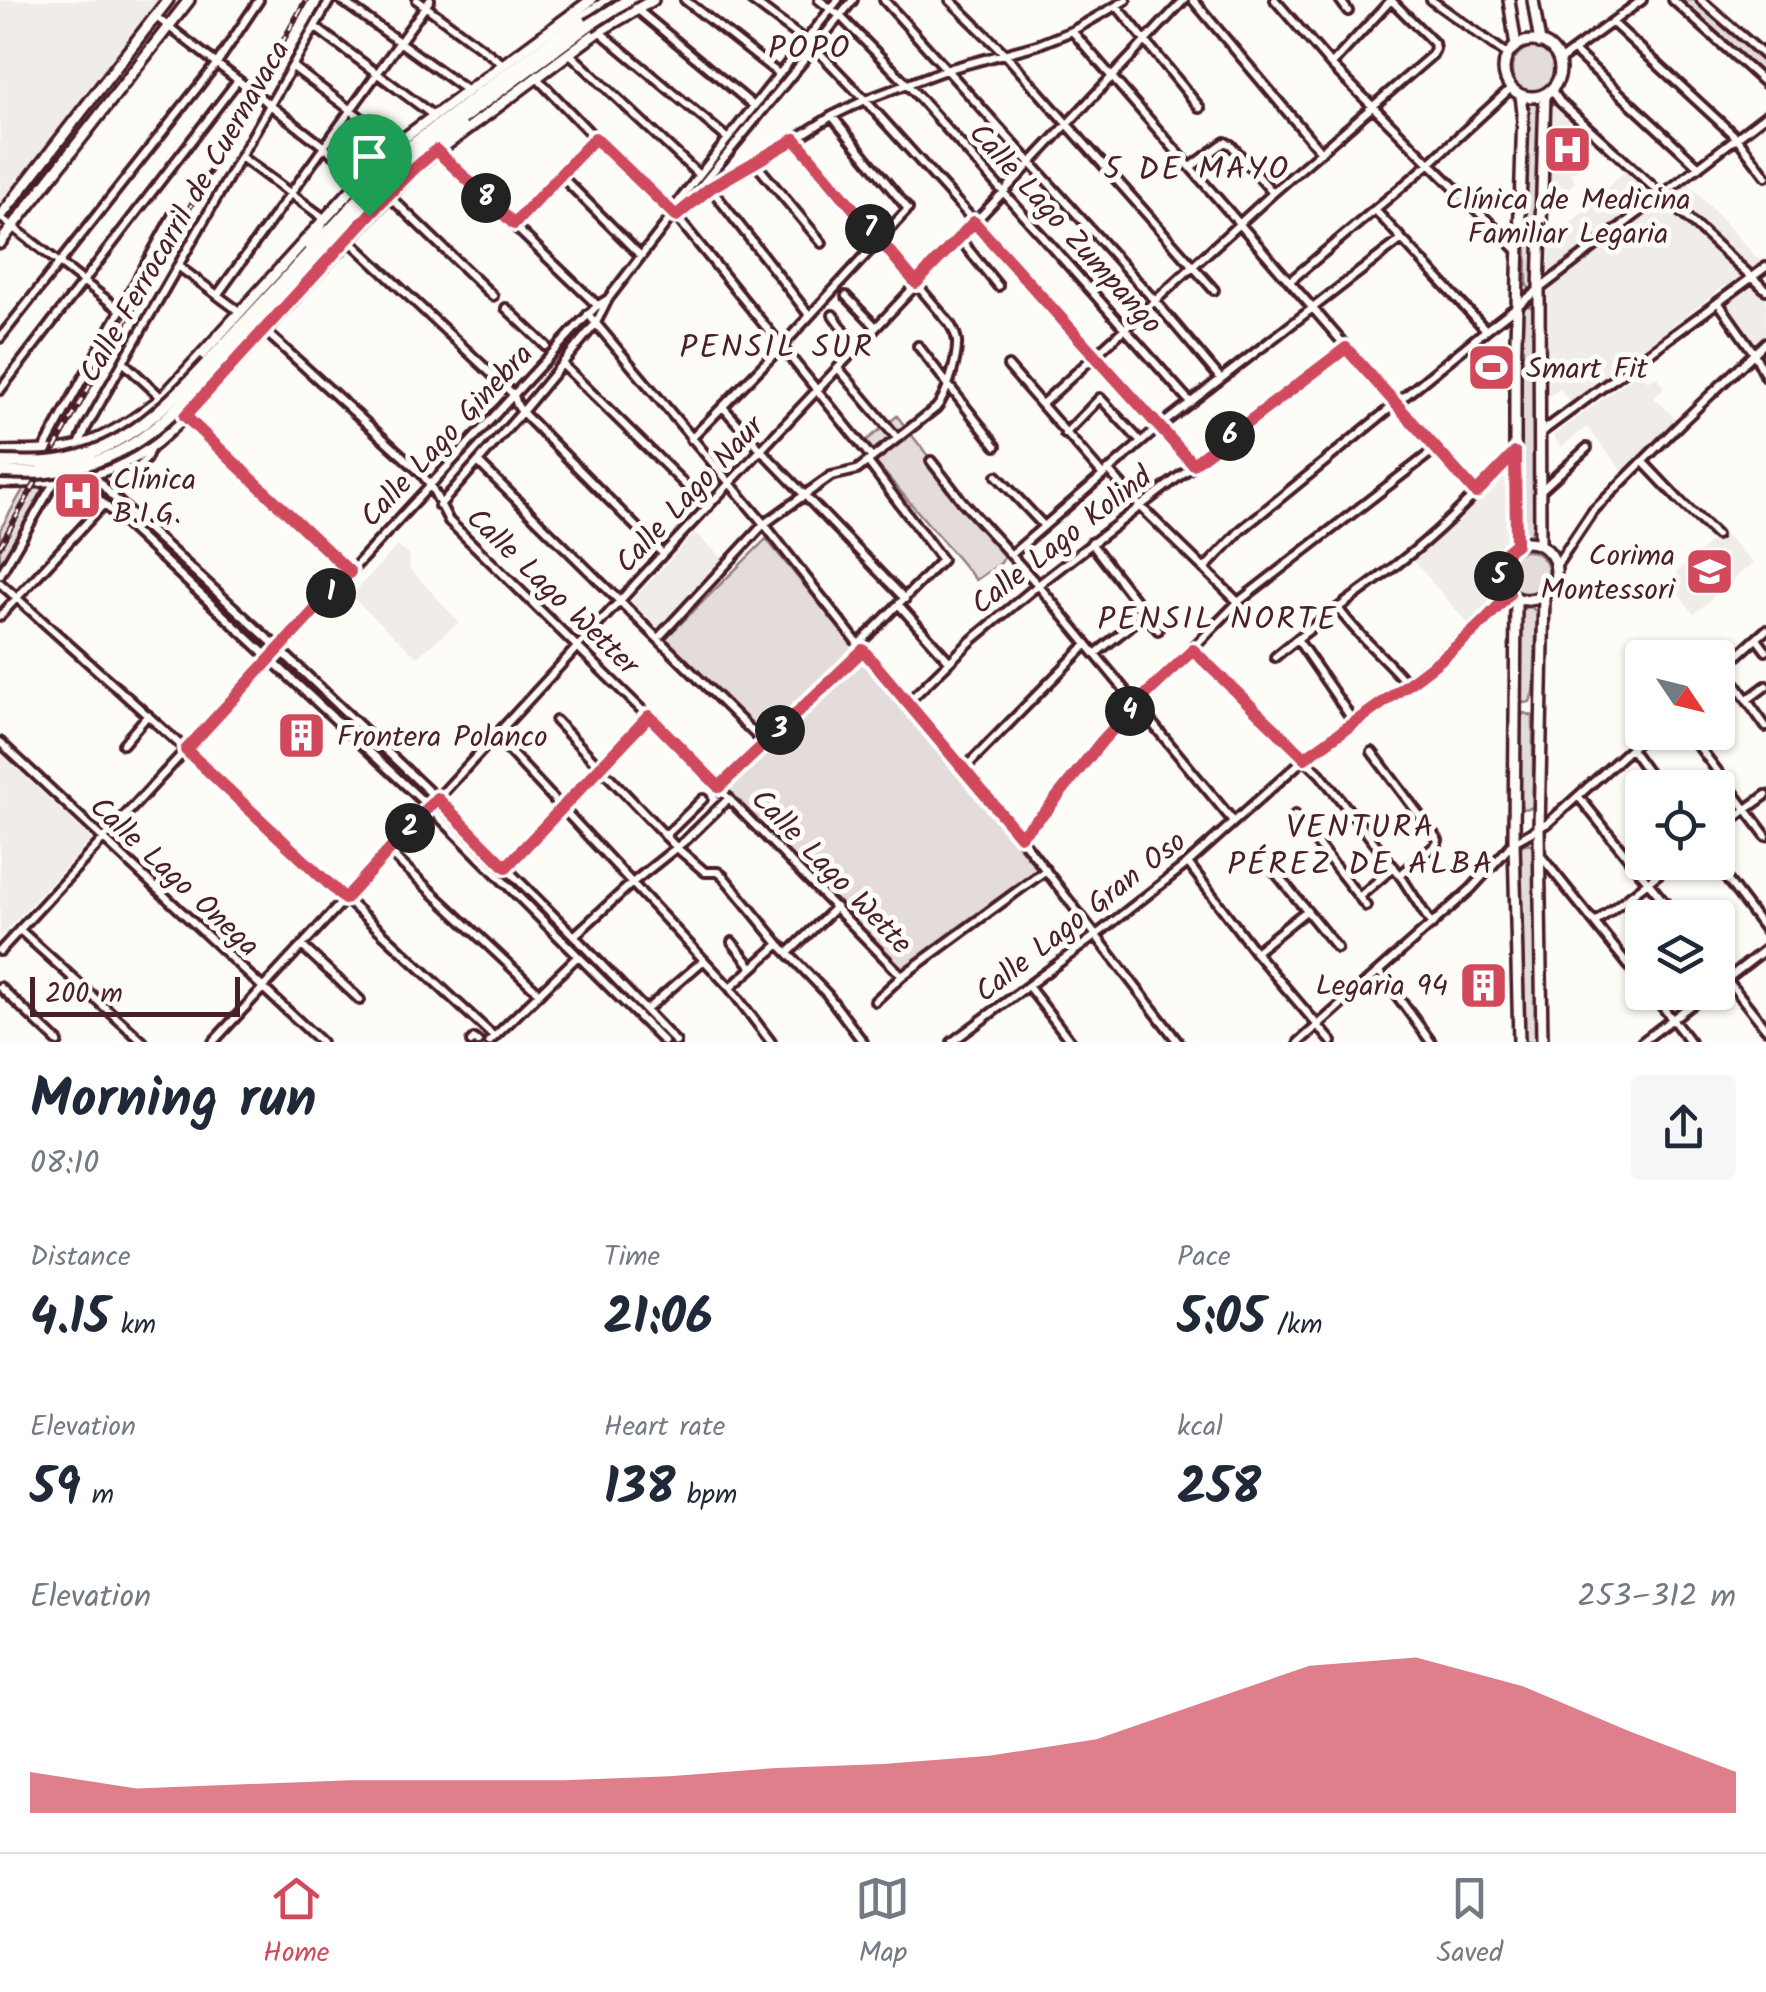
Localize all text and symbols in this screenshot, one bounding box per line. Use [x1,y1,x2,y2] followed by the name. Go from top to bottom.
[768,24,852,75] district label: POPO
[68,31,304,393] street label: Calle Ferrocarril de Cuernavaca
[956,112,1173,346] street label: Calle Lago Zumpango
[327,114,412,217] pin
[1542,124,1594,176] hospital icon: Clínica de Medicina Familiar Legaria
[342,129,397,184] icon: arrive
[1103,145,1291,196] district label: 5 DE MAYO
[461,173,511,223] pin: 8
[478,175,494,220] text: 8
[1445,177,1691,259] place label: Clínica de Medicina Familiar Legaria
[845,204,895,254] pin: 7
[863,206,877,251] text: 7
[680,323,874,374] district label: PENSIL SUR
[349,333,546,540] street label: Calle Lago Ginebra
[1465,342,1517,394] sports icon: Smart Fit
[1526,346,1648,394] place label: Smart Fit
[604,404,778,585] street label: Calle Lago Naur
[1205,411,1255,461] pin: 6
[1222,413,1238,458] text: 6
[961,455,1164,628] street label: Calle Lago Kolind
[113,457,196,539] place label: Clínica B.I.G.
[52,470,104,522] hospital icon: Clínica B.I.G.
[454,497,651,690] street label: Calle Lago Wetter
[1540,533,1677,615] place label: Corima Montessori
[1684,546,1736,598] school or university icon: Corima Montessori
[1474,551,1524,601] pin: 5
[1492,553,1506,598] text: 5
[306,568,356,618] pin: 1
[327,570,335,615] text: 1
[1098,595,1338,646] district label: PENSIL NORTE
[1625,640,1735,750] north arrow
[1625,640,1735,1010] map controls
[1105,686,1155,736] pin: 4
[1122,688,1138,733] text: 4
[755,705,805,755] pin: 3
[772,707,788,752] text: 3
[276,710,328,762] building icon: Frontera Polanco
[337,714,548,762] place label: Frontera Polanco
[1625,770,1735,880] button: locate
[738,778,923,967] street label: Calle Lago Wette
[77,785,270,970] street label: Calle Lago Onega
[385,803,435,853] pin: 2
[1227,803,1495,891] district label: VENTURA PÉREZ DE ALBA
[402,805,418,850] text: 2
[965,819,1198,1016] street label: Calle Lago Gran Oso
[1625,900,1735,1010] button: layers
[1457,959,1509,1011] building icon: Legaria 94
[1315,963,1448,1011] place label: Legaria 94
[30,972,240,1016] scale bar
[45,972,123,1017] text: 200 m
[30,1058,317,1145] text: Morning run
[1631,1075,1736,1180] button: share
[30,1139,99,1190] text: 08:10
[30,1235,131,1280] text: Distance
[604,1235,660,1280] text: Time
[1177,1235,1231,1280] text: Pace
[30,1280,110,1360] text: 4.15
[604,1280,713,1360] text: 21:06
[1177,1280,1266,1360] text: 5:05
[110,1303,156,1348] text: km
[1266,1303,1322,1348] text: /km
[30,1405,136,1450] text: Elevation
[604,1405,725,1450] text: Heart rate
[1177,1405,1223,1450] text: kcal
[30,1450,81,1530] text: 59
[604,1450,676,1530] text: 138
[1177,1450,1261,1530] text: 258
[81,1473,114,1518] text: m
[676,1473,737,1518] text: bpm
[30,1572,151,1623] text: Elevation
[1577,1572,1736,1623] text: 253–312 m
[263,1871,329,1976] tab: Home
[855,1871,910,1976] tab: Map
[1437,1871,1503,1976] tab: Saved

